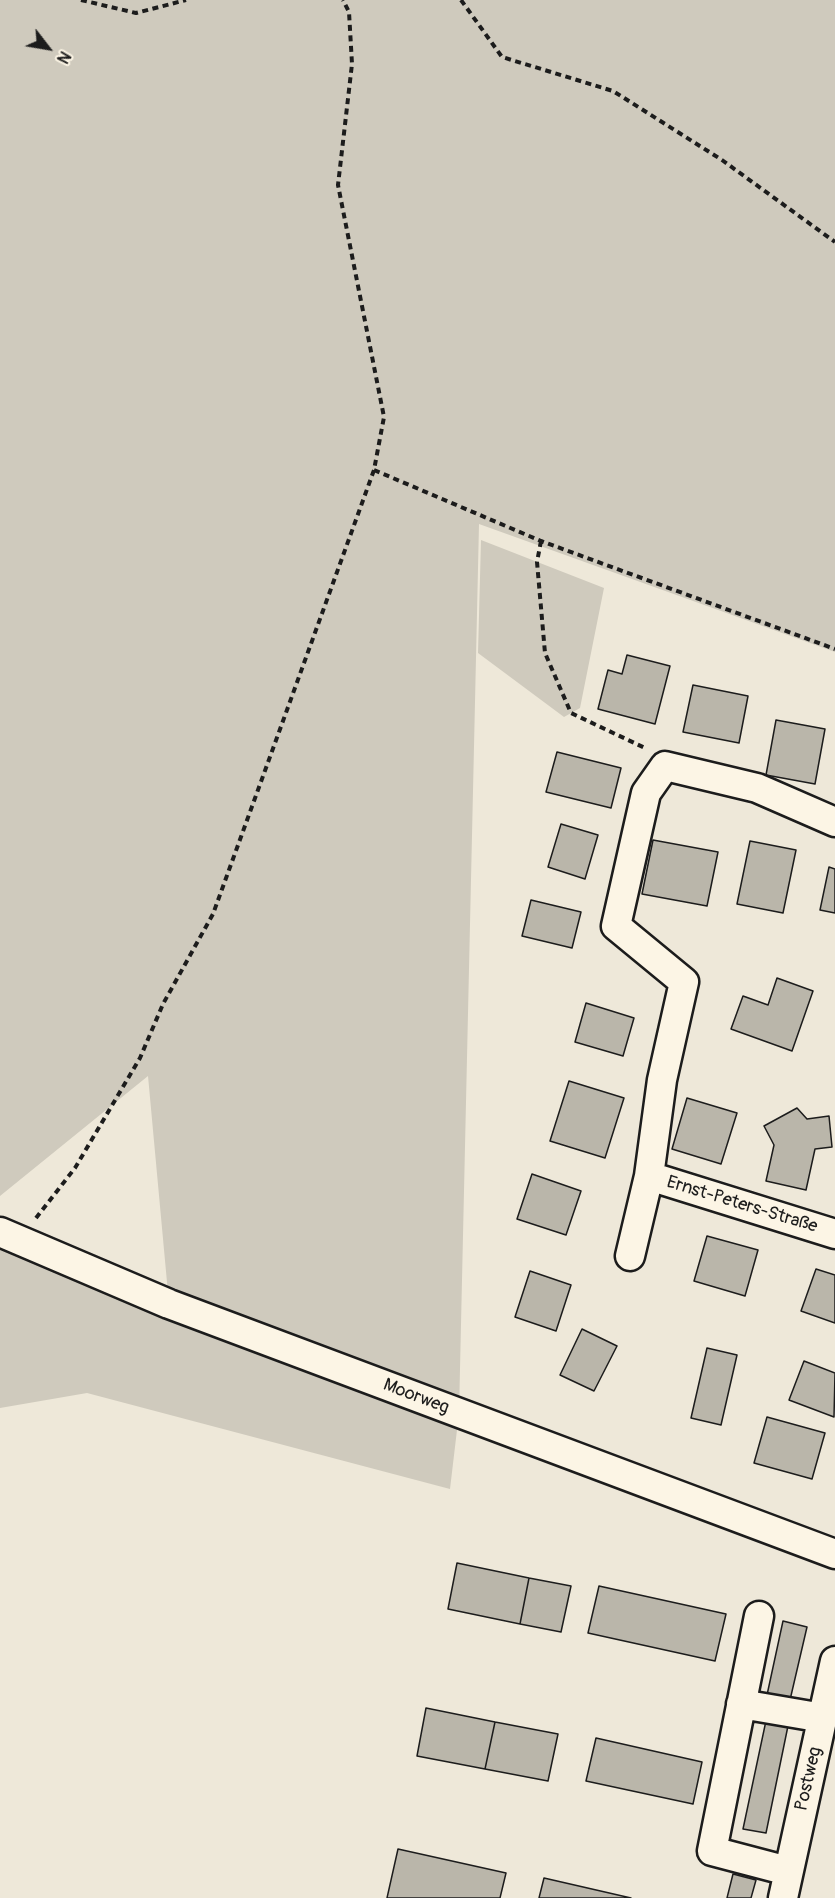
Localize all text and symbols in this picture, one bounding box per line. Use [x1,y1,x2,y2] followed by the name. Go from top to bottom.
[18,18,78,78] north arrow
[52,47,75,67] text: N
[664,1172,820,1238] street label: Ernst-Peters-Straße
[380,1375,452,1419] street label: Moorweg
[791,1745,827,1813] street label: Postweg

